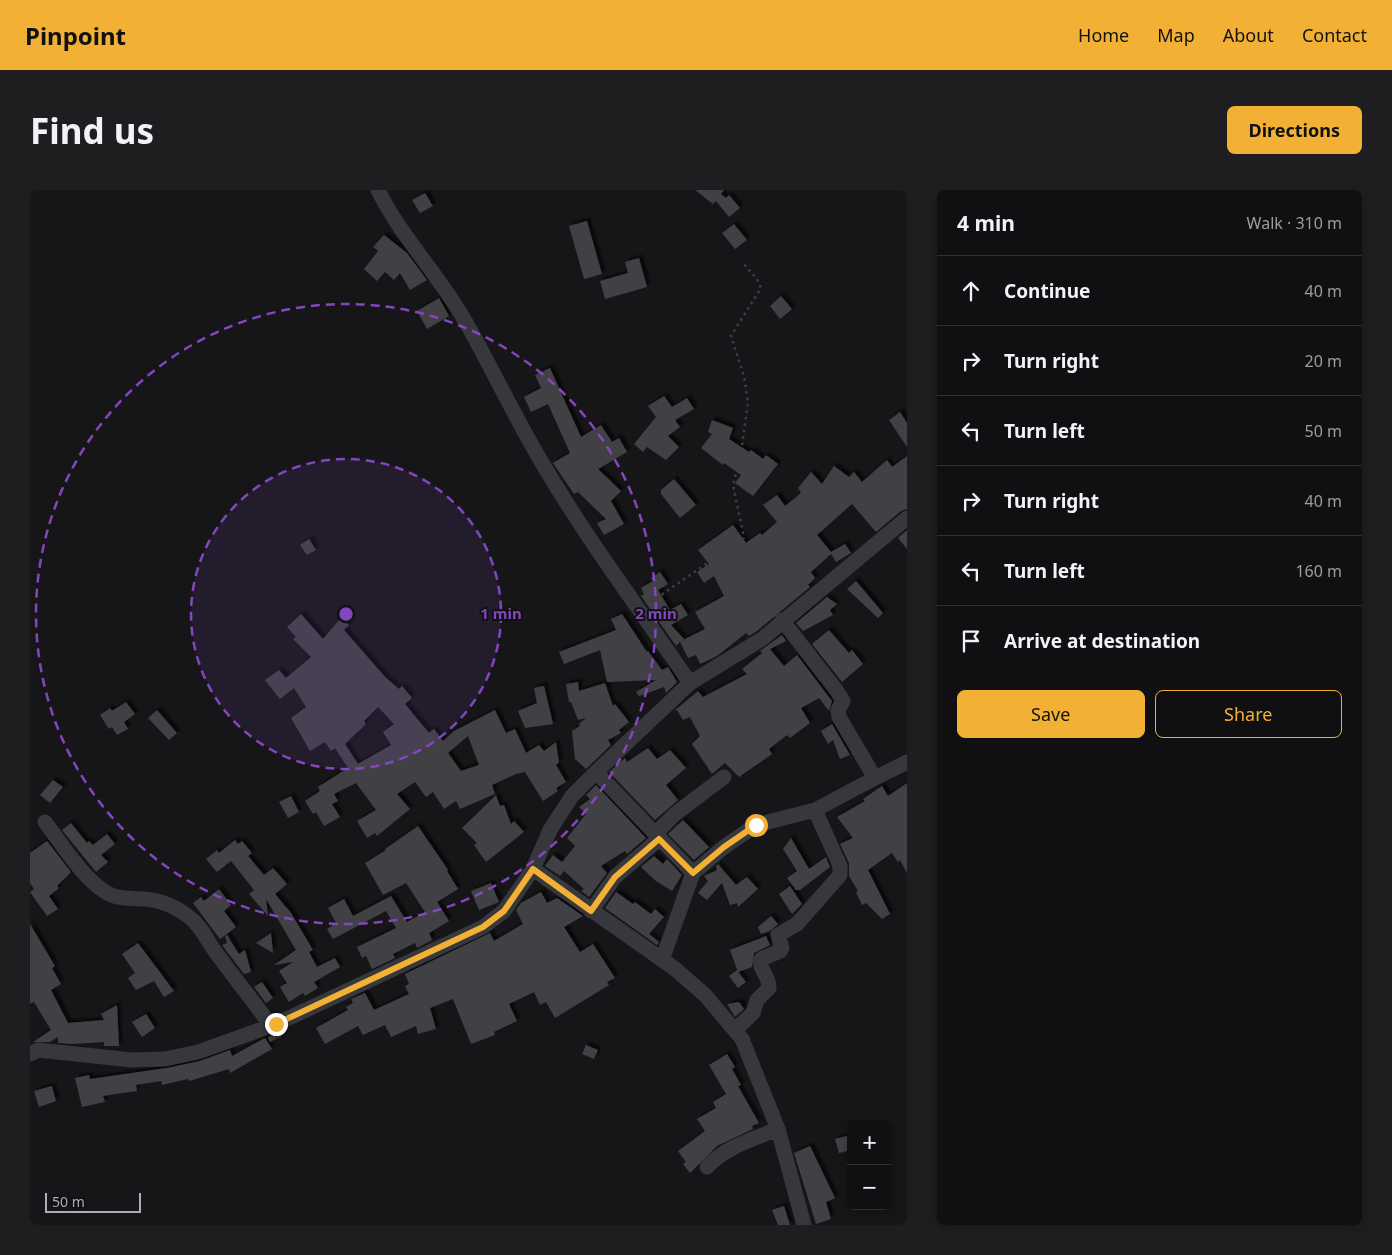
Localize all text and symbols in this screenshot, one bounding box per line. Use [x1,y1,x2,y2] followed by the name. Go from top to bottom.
[25,19,126,52] text: Pinpoint
[1078,23,1129,47] text: Home
[1157,23,1195,47] text: Map
[1223,23,1274,47] text: About
[1302,23,1367,47] text: Contact
[1227,106,1362,154] button: Directions
[30,107,154,154] text: Find us
[957,209,1015,237] text: 4 min
[1247,212,1342,234] text: Walk · 310 m
[957,277,985,305] icon: ahead
[1004,278,1090,304] text: Continue
[1305,280,1342,302] text: 40 m
[957,347,985,375] icon: right
[1004,348,1099,374] text: Turn right
[1305,350,1342,372] text: 20 m
[957,417,985,445] icon: left
[1004,418,1085,444] text: Turn left
[1305,420,1342,442] text: 50 m
[957,487,985,515] icon: right
[1004,488,1099,514] text: Turn right
[1305,490,1342,512] text: 40 m
[957,557,985,585] icon: left
[1004,558,1085,584] text: Turn left
[1295,560,1342,582] text: 160 m
[480,603,522,623] text: 1 min
[635,603,677,623] text: 2 min
[337,605,355,623] centre of rings
[957,627,985,655] icon: arrive
[1004,628,1200,654] text: Arrive at destination
[957,690,1145,738] button: Save
[1155,690,1342,738] button: Share
[745,814,768,837] route start
[265,1013,288,1036] route end
[847,1120,892,1210] map controls
[847,1120,892,1165] button: +
[847,1165,892,1210] button: −
[45,1190,141,1213] scale bar
[52,1192,85,1211] text: 50 m

